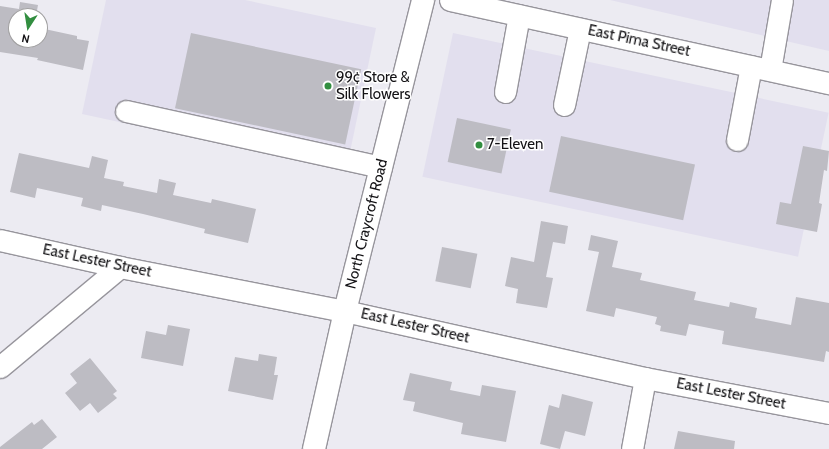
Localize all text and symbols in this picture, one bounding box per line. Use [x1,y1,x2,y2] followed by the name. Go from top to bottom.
[8,8,48,48] north arrow
[586,21,692,61] street label: East Pima Street
[20,31,31,46] text: N
[336,68,410,103] place label: 99¢ Store & Silk Flowers
[323,81,333,91] marker: 99¢ Store & Silk Flowers
[487,136,543,154] place label: 7-Eleven
[474,140,484,150] marker: 7-Eleven
[342,157,392,291] street label: North Craycroft Road
[41,241,153,281] street label: East Lester Street
[359,305,471,347] street label: East Lester Street
[675,375,787,413] street label: East Lester Street

